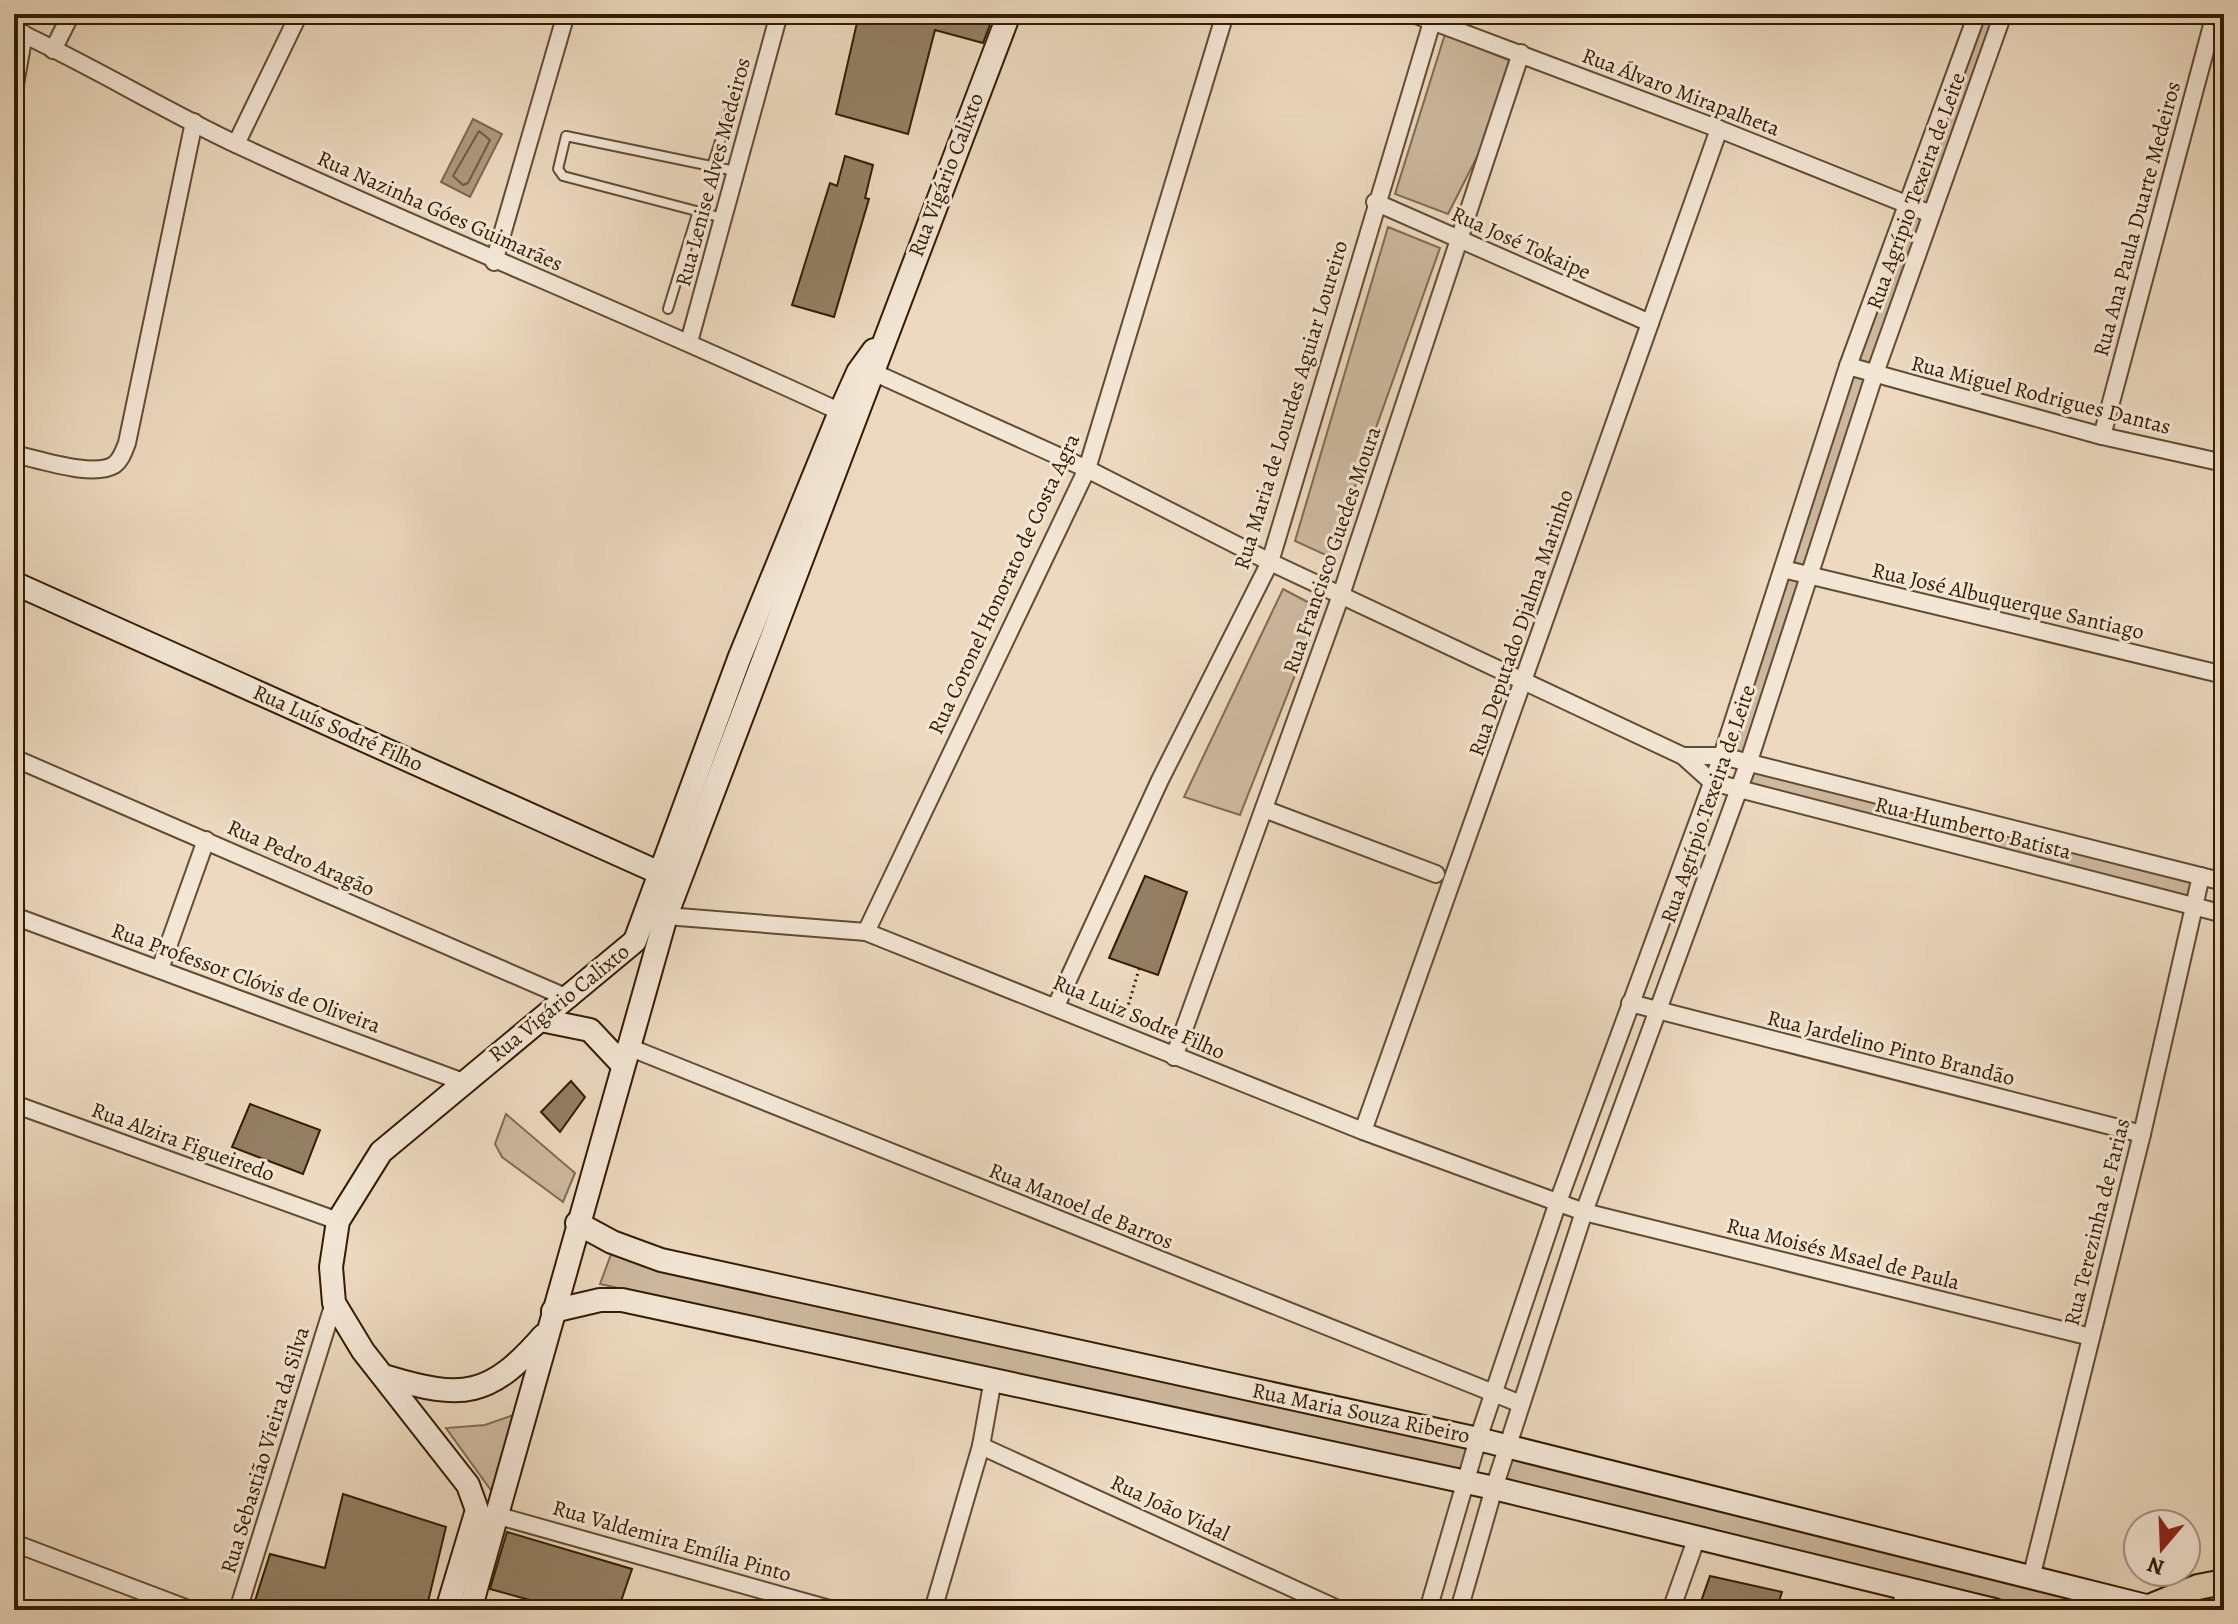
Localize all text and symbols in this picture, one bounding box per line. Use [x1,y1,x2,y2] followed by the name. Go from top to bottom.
[1578,40,1785,144] street label: Rua Álvaro Mirapalheta
[668,54,758,290] street label: Rua Lenise Alves Medeiros
[1859,68,1973,314] street label: Rua Agrípio Texeira de Leite
[2086,78,2188,360] street label: Rua Ana Paula Duarte Medeiros
[901,89,991,261] street label: Rua Vigário Calixto
[312,143,568,279] street label: Rua Nazinha Góes Guimarães
[1447,199,1595,287] street label: Rua José Tokaipe
[1227,237,1355,573] street label: Rua Maria de Lourdes Aguiar Loureiro
[1908,348,2174,442] street label: Rua Miguel Rodrigues Dantas
[1276,422,1389,678] street label: Rua Francisco Guedes Moura
[921,428,1087,739] street label: Rua Coronel Honorato de Costa Agra
[1461,486,1581,760] street label: Rua Deputado Djalma Marinho
[1869,555,2147,647] street label: Rua José Albuquerque Santiago
[248,677,428,779] street label: Rua Luís Sodré Filho
[1653,681,1763,927] street label: Rua Agrípio Texeira de Leite
[1872,789,2075,867] street label: Rua Humberto Batista
[223,812,379,904] street label: Rua Pedro Aragão
[107,915,385,1041] street label: Rua Professor Clóvis de Oliveira
[482,937,636,1069] street label: Rua Vigário Calixto
[1048,967,1230,1067] street label: Rua Luiz Sodre Filho
[1764,1003,2018,1093] street label: Rua Jardelino Pinto Brandão
[87,1095,279,1189] street label: Rua Alzira Figueiredo
[2057,1115,2137,1329] street label: Rua Terezinha de Farias
[984,1155,1178,1257] street label: Rua Manoel de Barros
[1723,1210,1963,1298] street label: Rua Moisés Msael de Paula
[213,1322,317,1577] street label: Rua Sebastião Vieira da Silva
[1249,1375,1473,1451] street label: Rua Maria Souza Ribeiro
[1106,1467,1234,1549] street label: Rua João Vidal
[549,1493,795,1589] street label: Rua Valdemira Emília Pinto
[2122,1508,2202,1588] north arrow
[2143,1549,2168,1583] text: N

